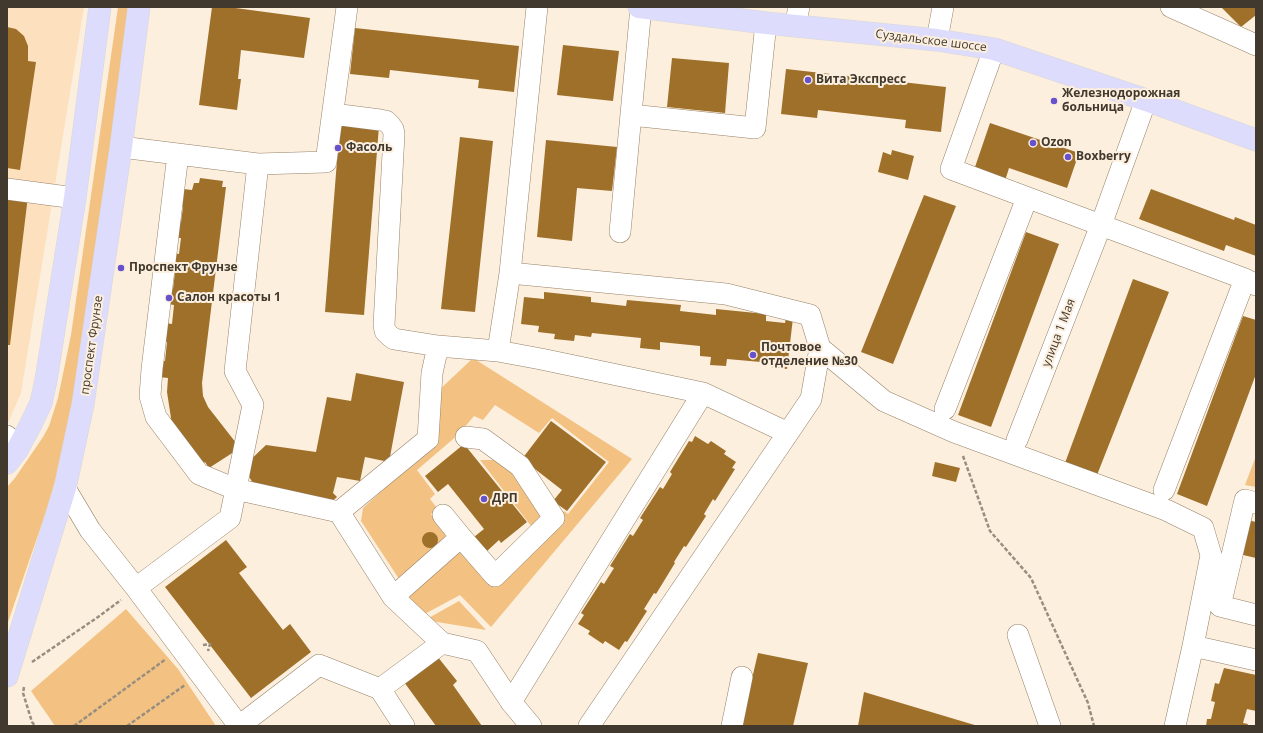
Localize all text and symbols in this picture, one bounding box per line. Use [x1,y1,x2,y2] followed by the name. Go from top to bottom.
[875,27,987,55] street label: Суздальское шоссе
[816,73,906,87] place label: Вита Экспресс
[803,75,813,85] marker: Вита Экспресс
[1062,87,1180,115] place label: Железнодорожная больница
[1049,96,1059,106] marker: Железнодорожная больница
[1041,136,1072,150] place label: Ozon
[1028,138,1038,148] marker: Ozon
[346,141,392,155] place label: Фасоль
[333,143,343,153] marker: Фасоль
[1076,150,1131,164] place label: Boxberry
[1063,152,1073,162] marker: Boxberry
[129,261,238,275] place label: Проспект Фрунзе
[116,263,126,273] marker: Проспект Фрунзе
[177,291,281,305] place label: Салон красоты 1
[164,293,174,303] marker: Салон красоты 1
[78,295,106,395] street label: проспект Фрунзе
[1039,297,1079,369] street label: улица 1 Мая
[761,341,858,369] place label: Почтовое отделение №30
[748,350,758,360] marker: Почтовое отделение №30
[492,492,518,506] place label: ДРП
[479,494,489,504] marker: ДРП

